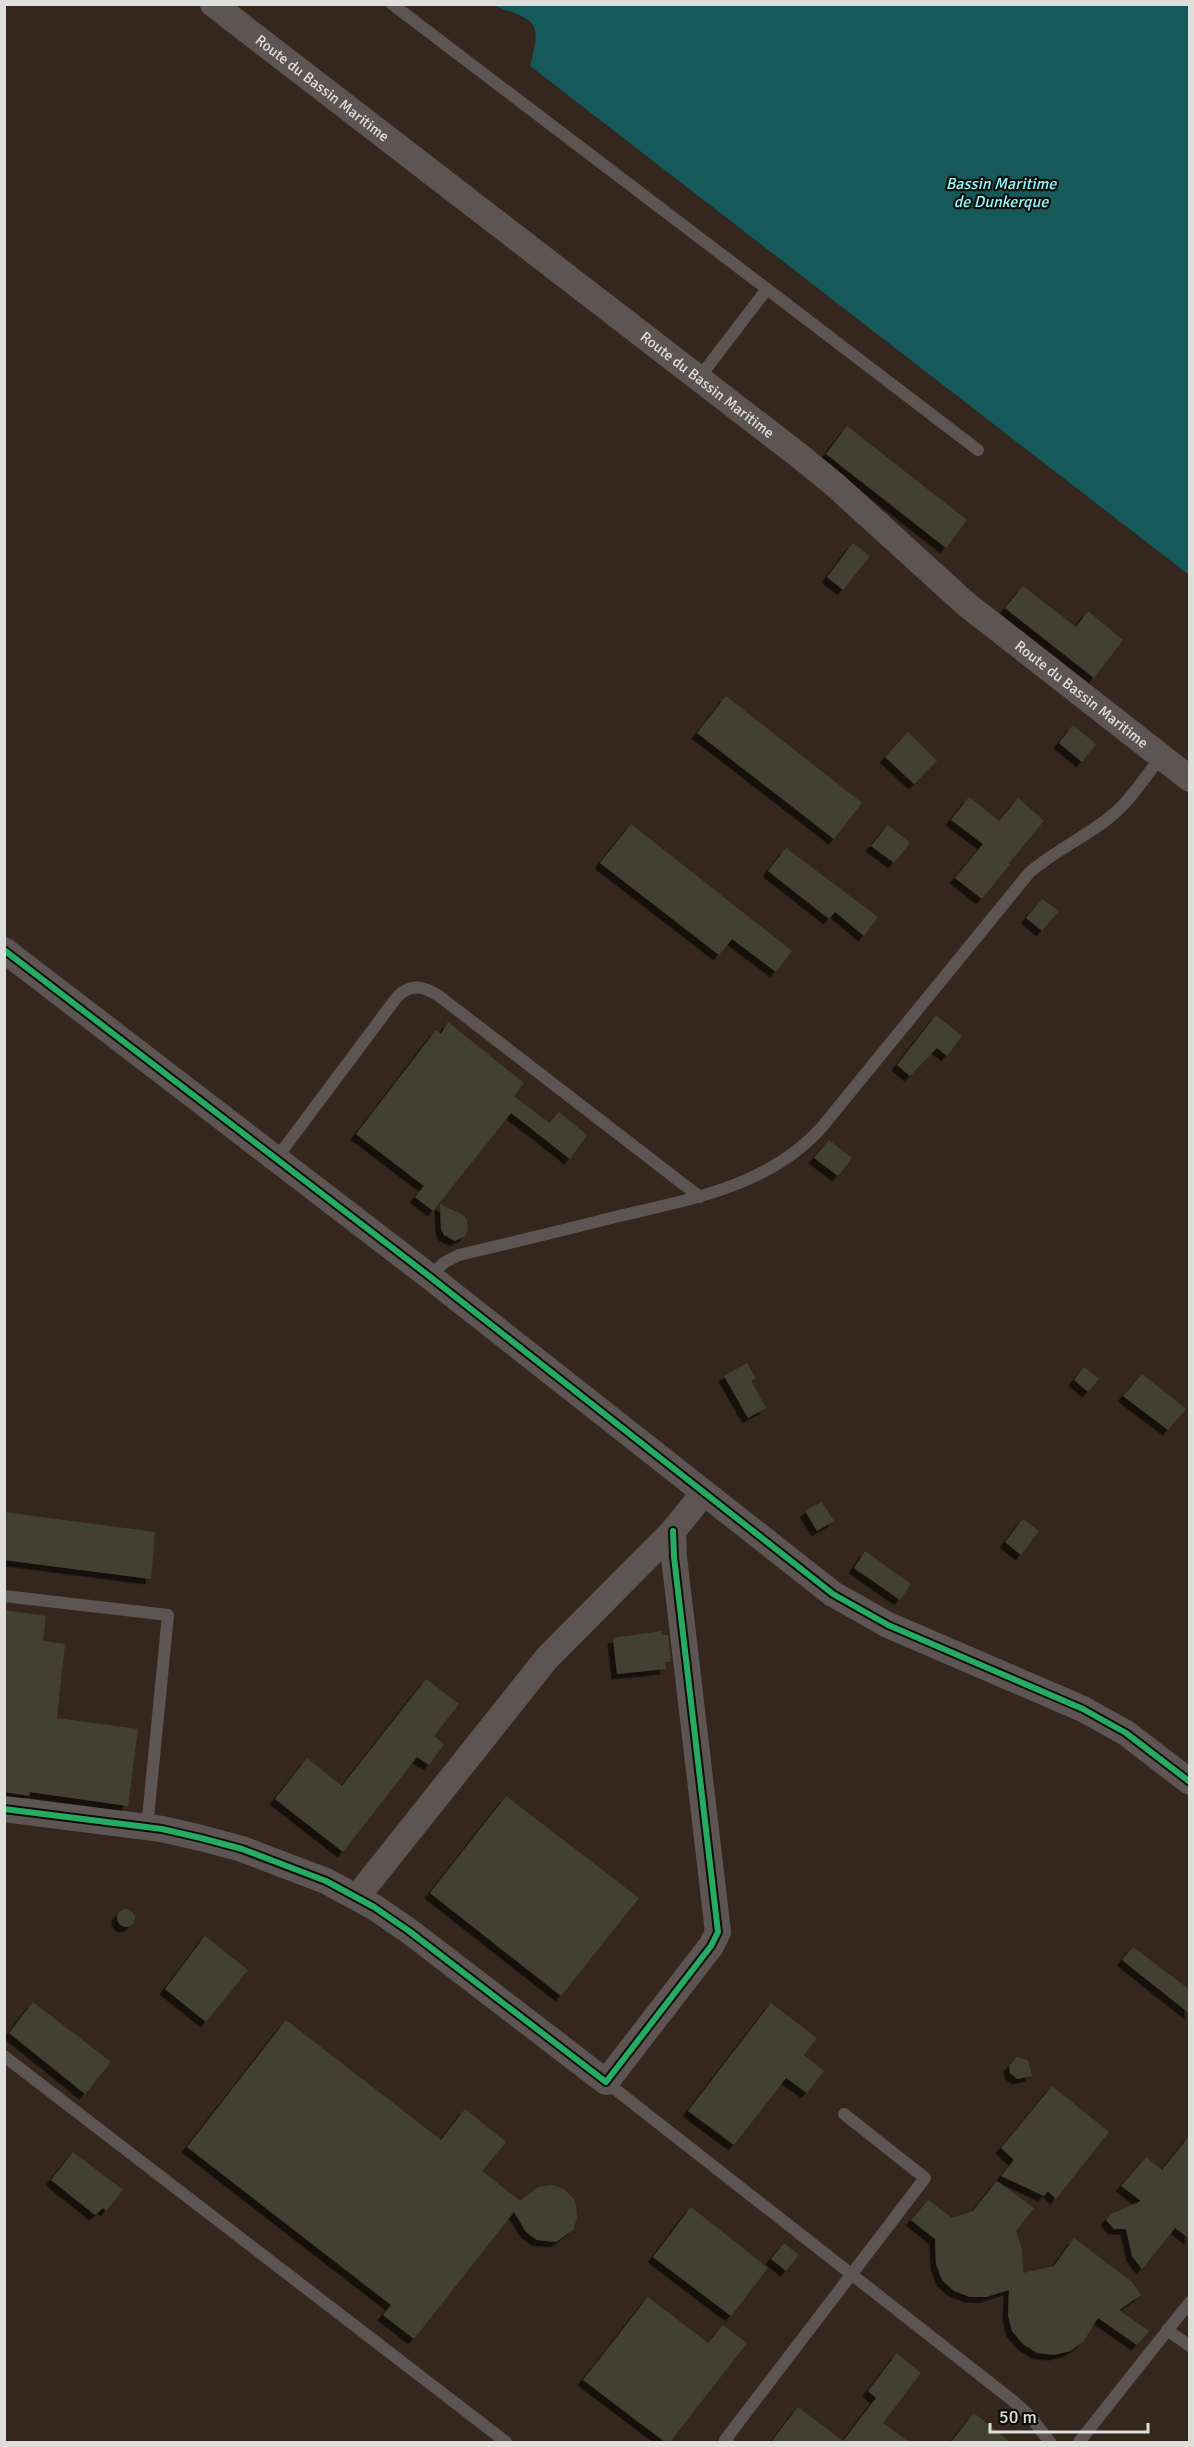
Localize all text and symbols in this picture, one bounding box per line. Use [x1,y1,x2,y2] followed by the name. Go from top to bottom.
[252,31,393,145] street label: Route du Bassin Maritime
[946,174,1057,212] water label: Bassin Maritime de Dunkerque
[637,328,778,442] street label: Route du Bassin Maritime
[1011,637,1152,752] street label: Route du Bassin Maritime
[990,2396,1148,2434] scale bar
[999,2406,1037,2428] text: 50 m

